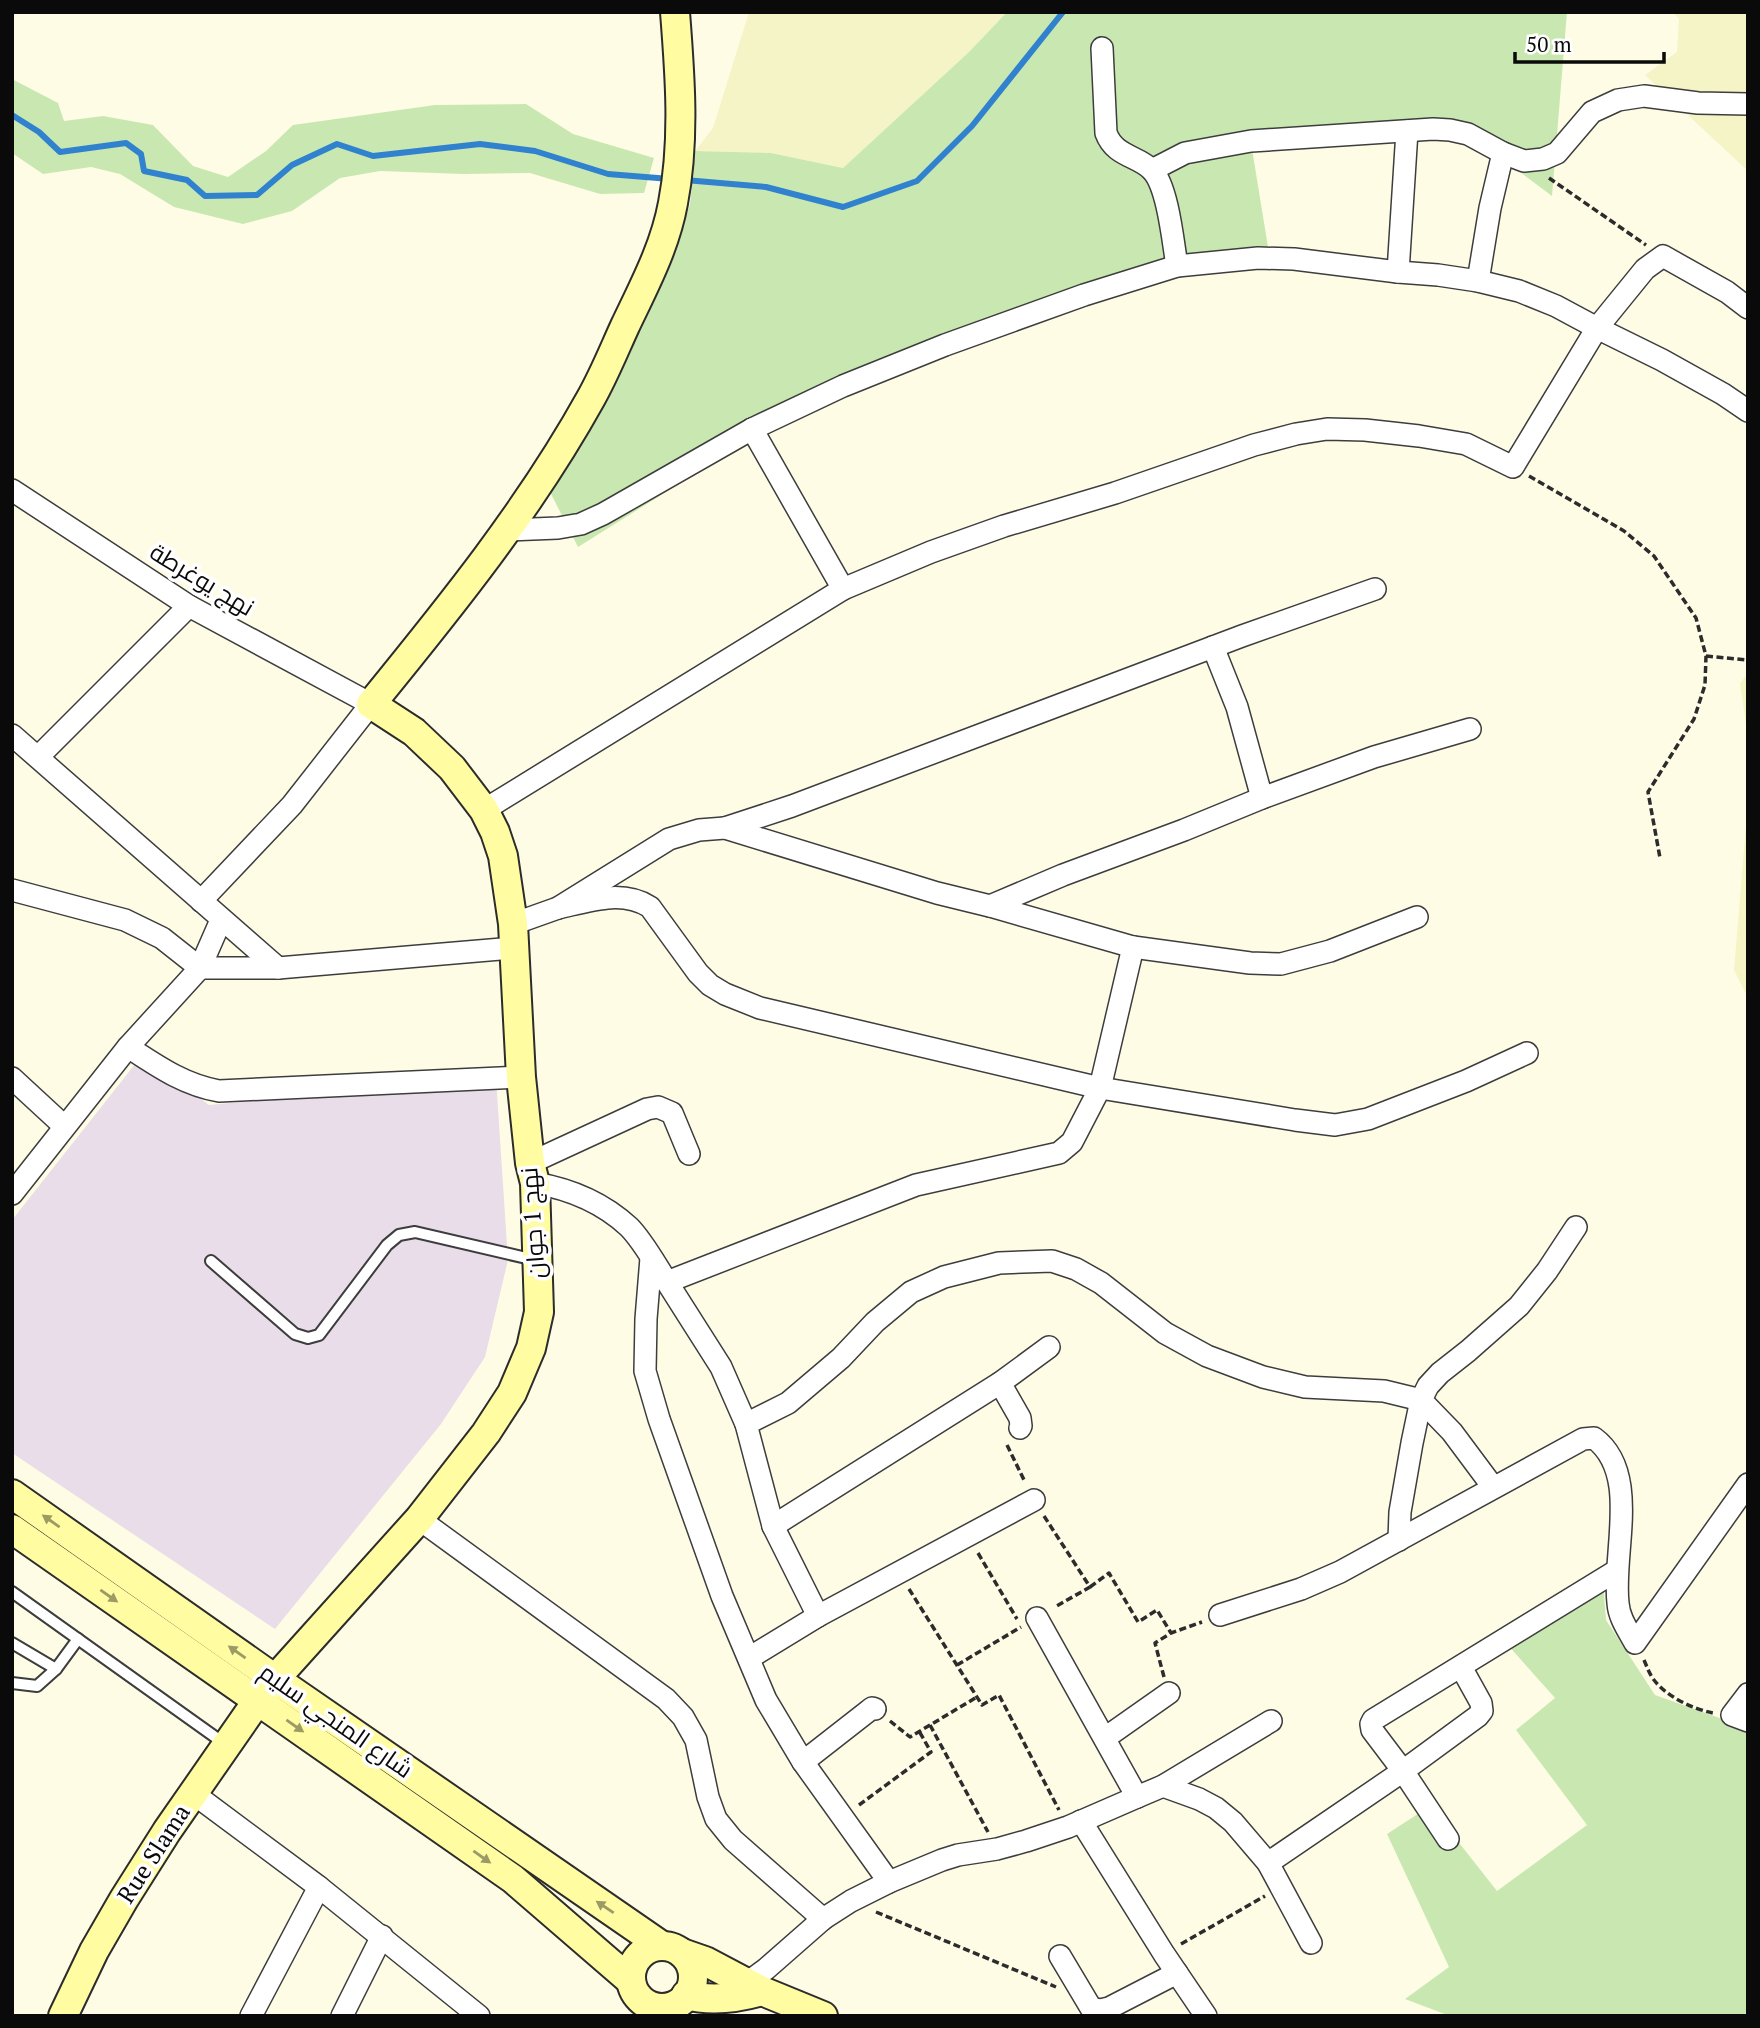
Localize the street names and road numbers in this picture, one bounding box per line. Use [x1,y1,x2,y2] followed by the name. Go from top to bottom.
[144,535,261,624] street label: نهج يوغرطة
[512,1166,553,1280] street label: نهج 1 جوان
[251,1655,420,1788] street label: شارع المنجي سليم
[109,1798,197,1909] street label: Rue Slama

